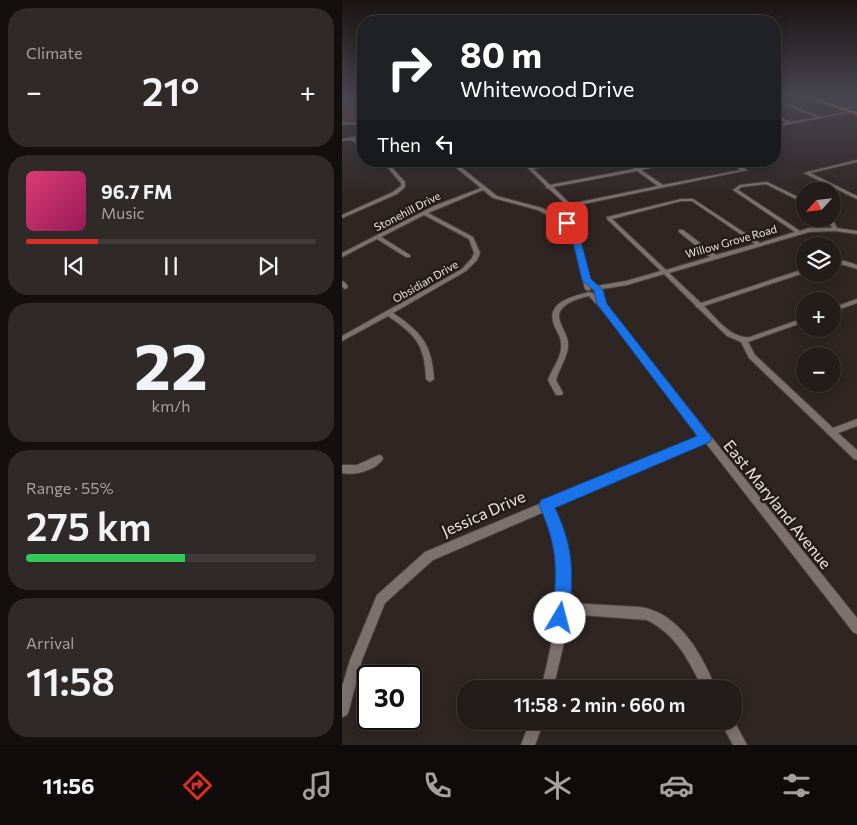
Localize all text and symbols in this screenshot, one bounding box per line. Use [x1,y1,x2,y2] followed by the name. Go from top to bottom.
[460,32,542,75] text: 80 m
[377,35,442,100] icon: right
[26,43,82,62] text: Climate
[142,67,199,114] text: 21°
[26,74,42,108] text: −
[300,74,316,108] text: +
[460,75,634,102] text: Whitewood Drive
[431,130,459,158] icon: left
[377,133,421,156] text: Then
[101,180,172,203] text: 96.7 FM
[796,182,841,228] north arrow
[796,182,841,392] map controls
[372,189,443,233] street label: Stonehill Drive
[546,202,588,244] pin
[101,203,145,222] text: Music
[553,209,581,237] icon: arrive
[684,222,778,260] street label: Willow Grove Road
[796,237,841,282] button: layers
[60,252,88,280] icon: previous
[157,252,185,280] icon: pause
[254,252,282,280] icon: next
[390,257,460,305] street label: Obsidian Drive
[796,292,841,337] button: +
[134,324,208,403] text: 22
[796,347,841,392] button: −
[152,396,190,415] text: km/h
[720,436,836,572] street label: East Maryland Avenue
[26,478,114,497] text: Range · 55%
[438,486,528,540] street label: Jessica Drive
[26,502,152,549] text: 275 km
[533,591,585,643] position arrow
[26,633,74,652] text: Arrival
[26,657,115,704] text: 11:58
[357,665,422,730] speed limit sign: 30
[514,693,685,716] text: 11:58 · 2 min · 660 m
[180,768,215,803] icon: directions
[300,768,335,803] icon: music
[420,768,455,803] icon: phone
[540,768,575,803] icon: climate
[659,768,694,803] icon: car
[779,768,814,803] icon: filters
[42,772,95,799] text: 11:56

